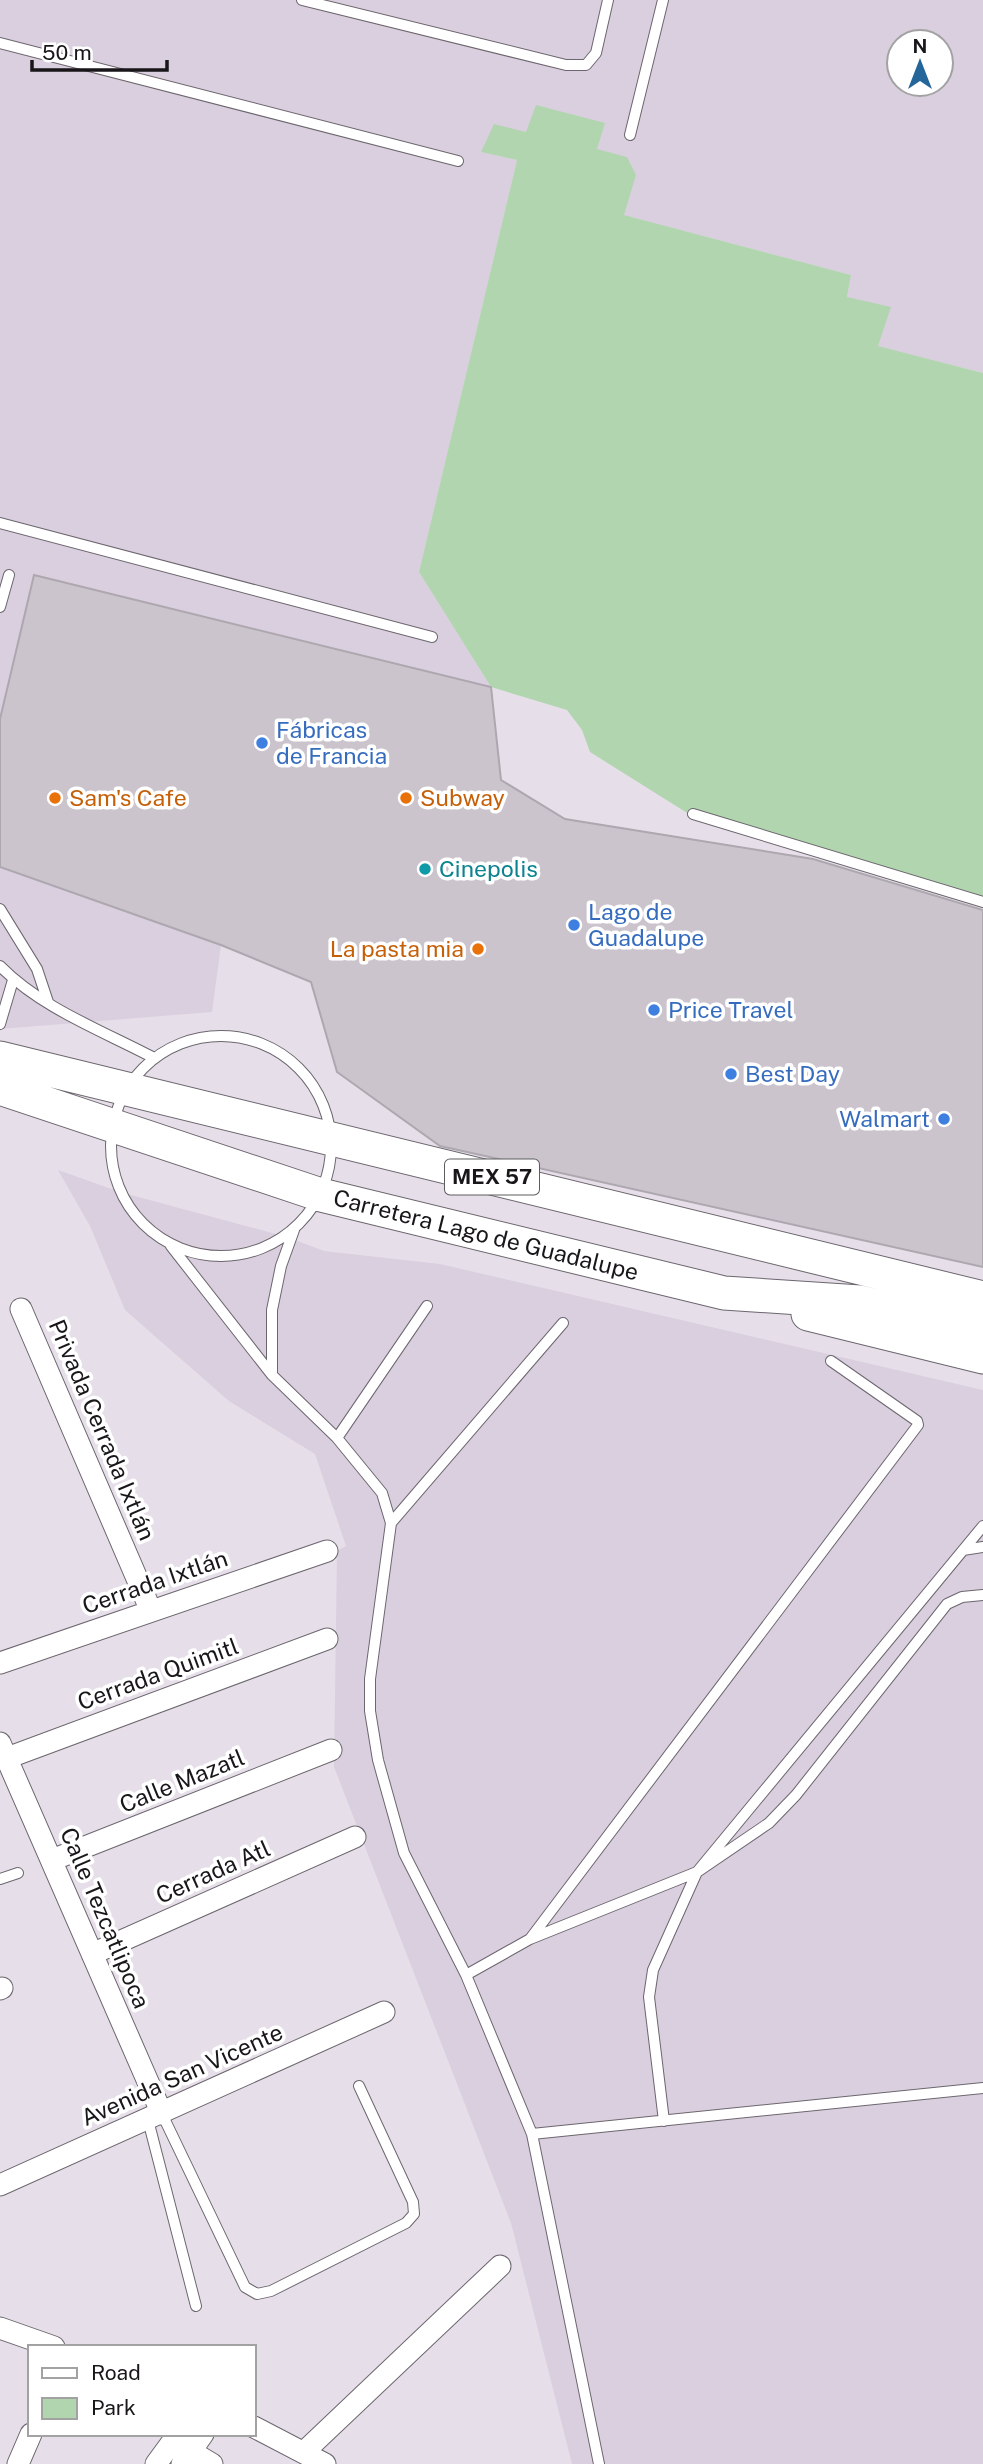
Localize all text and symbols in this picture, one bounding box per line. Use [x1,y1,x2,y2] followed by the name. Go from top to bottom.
[32,28,166,72] scale bar
[885,28,955,98] north arrow
[913,35,927,57] text: N
[42,40,92,65] text: 50 m
[276,716,387,769] place label: Fábricas de Francia
[254,735,270,751] marker: Fábricas de Francia
[69,784,187,811] place label: Sam's Cafe
[420,784,505,811] place label: Subway
[47,790,63,806] marker: Sam's Cafe
[398,790,414,806] marker: Subway
[439,855,538,882] place label: Cinepolis
[417,861,433,877] marker: Cinepolis
[588,898,704,951] place label: Lago de Guadalupe
[566,917,582,933] marker: Lago de Guadalupe
[330,935,464,962] place label: La pasta mia
[470,941,486,957] marker: La pasta mia
[668,996,793,1023] place label: Price Travel
[646,1002,662,1018] marker: Price Travel
[745,1060,840,1087] place label: Best Day
[723,1066,739,1082] marker: Best Day
[839,1105,930,1132] place label: Walmart
[936,1111,952,1127] marker: Walmart
[445,1160,539,1194] road number: MEX 57
[331,1184,641,1286] street label: Carretera Lago de Guadalupe
[44,1315,161,1544] street label: Privada Cerrada Ixtlán
[79,1544,231,1619] street label: Cerrada Ixtlán
[74,1632,242,1715] street label: Cerrada Quimitl
[115,1743,248,1818] street label: Calle Mazatl
[55,1823,156,2012] street label: Calle Tezcatlipoca
[152,1834,274,1909] street label: Cerrada Atl
[77,2018,287,2131] street label: Avenida San Vicente
[28,2345,256,2436] legend
[91,2360,141,2385] text: Road
[91,2395,136,2420] text: Park

